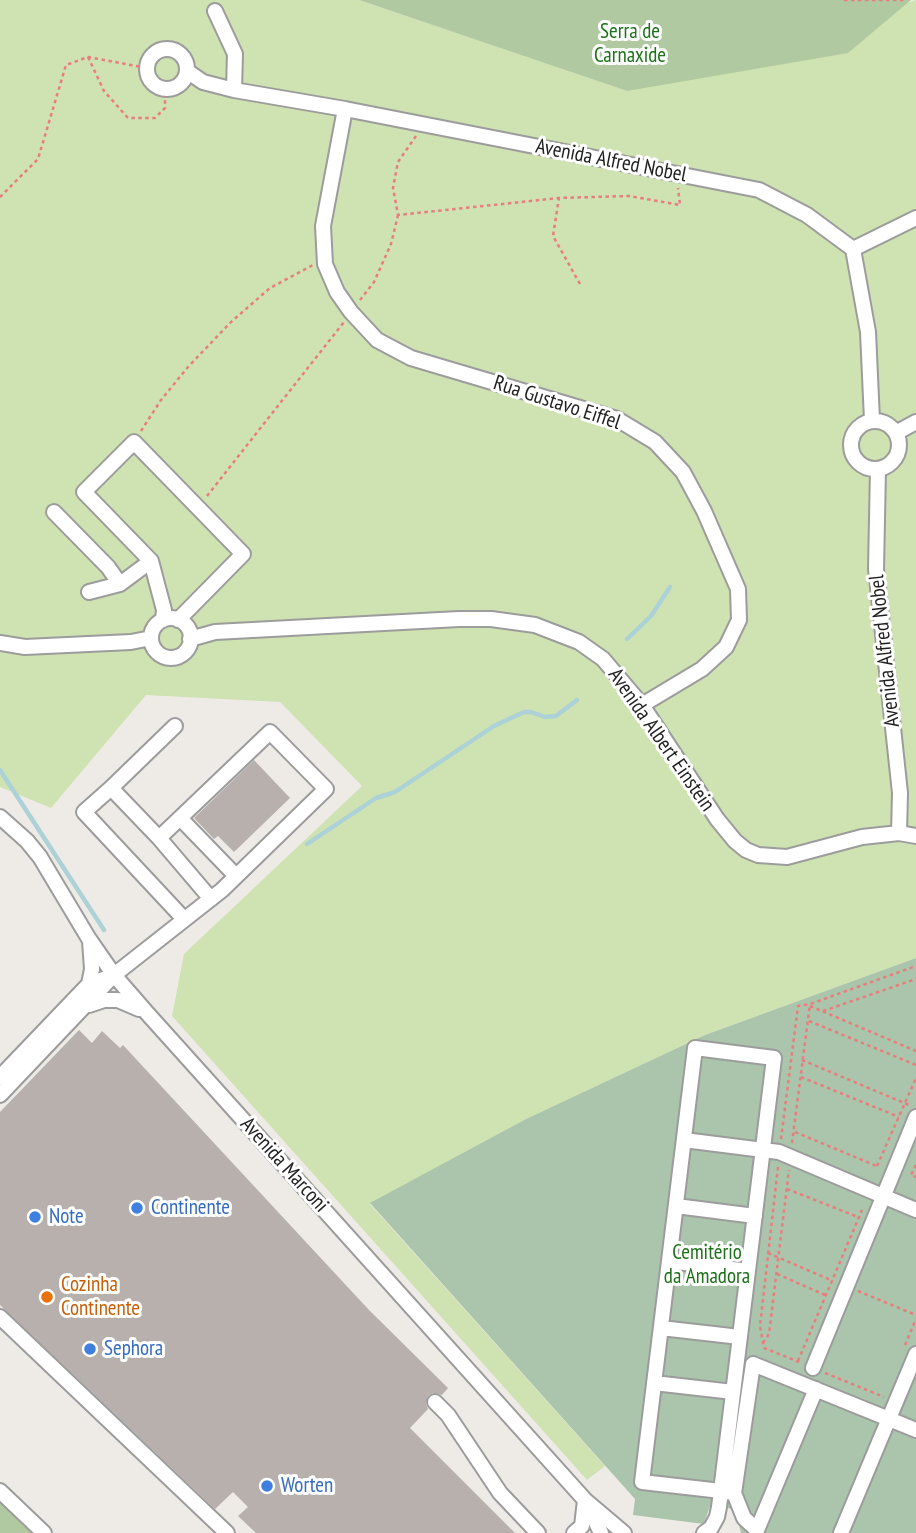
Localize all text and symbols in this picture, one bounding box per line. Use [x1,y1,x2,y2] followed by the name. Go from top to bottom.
[594,19,666,69] park label: Serra de Carnaxide
[533,134,689,188] street label: Avenida Alfred Nobel
[490,371,624,435] street label: Rua Gustavo Eiffel
[864,574,906,728] street label: Avenida Alfred Nobel
[602,664,720,816] street label: Avenida Albert Einstein
[235,1112,333,1218] street label: Avenida Marconi
[151,1195,230,1221] place label: Continente
[129,1200,145,1216] marker: Continente
[49,1204,84,1230] place label: Note
[27,1209,43,1225] marker: Note
[664,1240,750,1290] park label: Cemitério da Amadora
[61,1272,140,1322] place label: Cozinha Continente
[39,1289,55,1305] marker: Cozinha Continente
[104,1336,163,1362] place label: Sephora
[82,1341,98,1357] marker: Sephora
[281,1473,333,1499] place label: Worten
[259,1478,275,1494] marker: Worten

